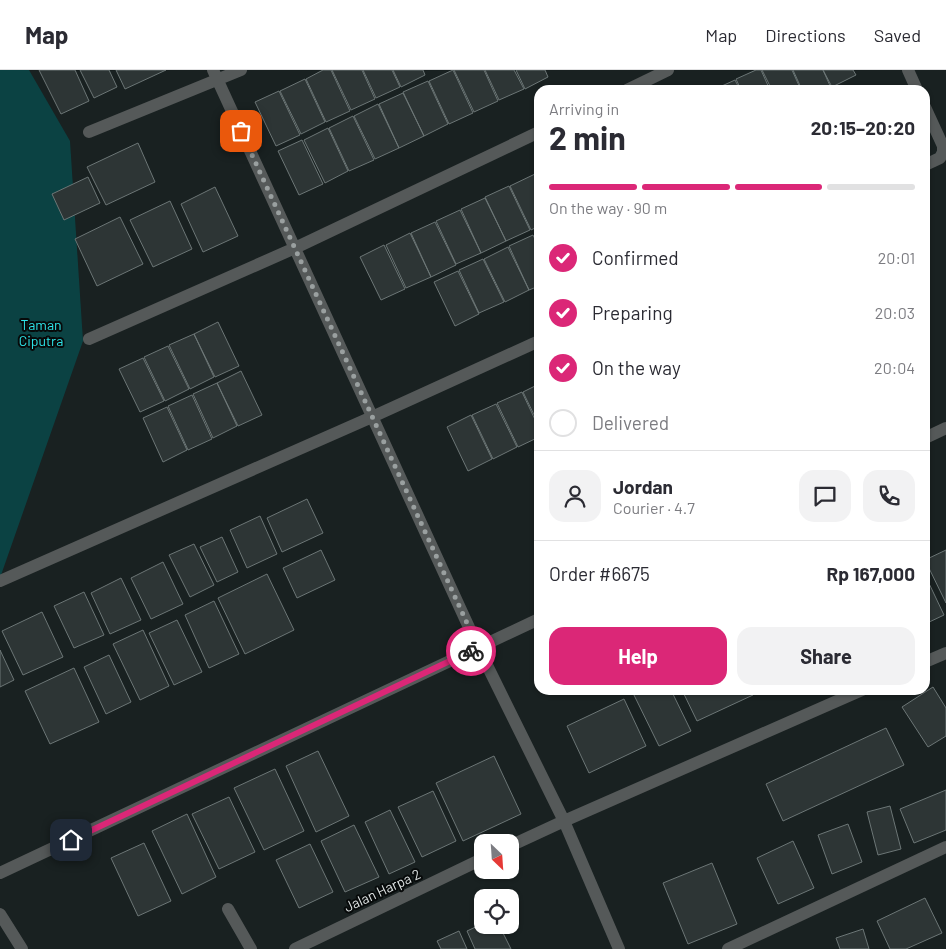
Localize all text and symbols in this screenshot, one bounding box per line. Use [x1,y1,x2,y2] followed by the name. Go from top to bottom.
[25,20,68,49] text: Map
[705,24,737,46] text: Map
[765,24,846,46] text: Directions
[874,24,921,46] text: Saved
[549,99,619,118] text: Arriving in
[220,110,262,152] pin
[811,116,915,139] text: 20:15–20:20
[227,117,255,145] icon: bag
[549,118,626,156] text: 2 min
[549,198,667,217] text: On the way · 90 m
[549,244,577,272] icon: check
[592,246,679,269] text: Confirmed
[878,248,915,267] text: 20:01
[549,299,577,327] icon: check
[592,301,673,324] text: Preparing
[875,303,915,322] text: 20:03
[19,316,63,349] park label: Taman Ciputra
[549,354,577,382] icon: check
[592,356,681,379] text: On the way
[874,358,915,377] text: 20:04
[592,411,669,434] text: Delivered
[549,470,601,522] button: person
[799,470,851,522] button: chat
[863,470,915,522] button: phone
[613,475,673,498] text: Jordan
[613,498,695,517] text: Courier · 4.7
[549,562,650,585] text: Order #6675
[827,562,915,585] text: Rp 167,000
[446,626,496,676] courier
[549,627,727,685] button: Help
[737,627,915,685] button: Share
[457,637,485,665] icon: bike
[50,819,92,861] pin
[57,826,85,854] icon: home
[474,834,519,879] north arrow
[474,834,519,934] map controls
[341,865,423,915] street label: Jalan Harpa 2
[474,889,519,934] button: locate

